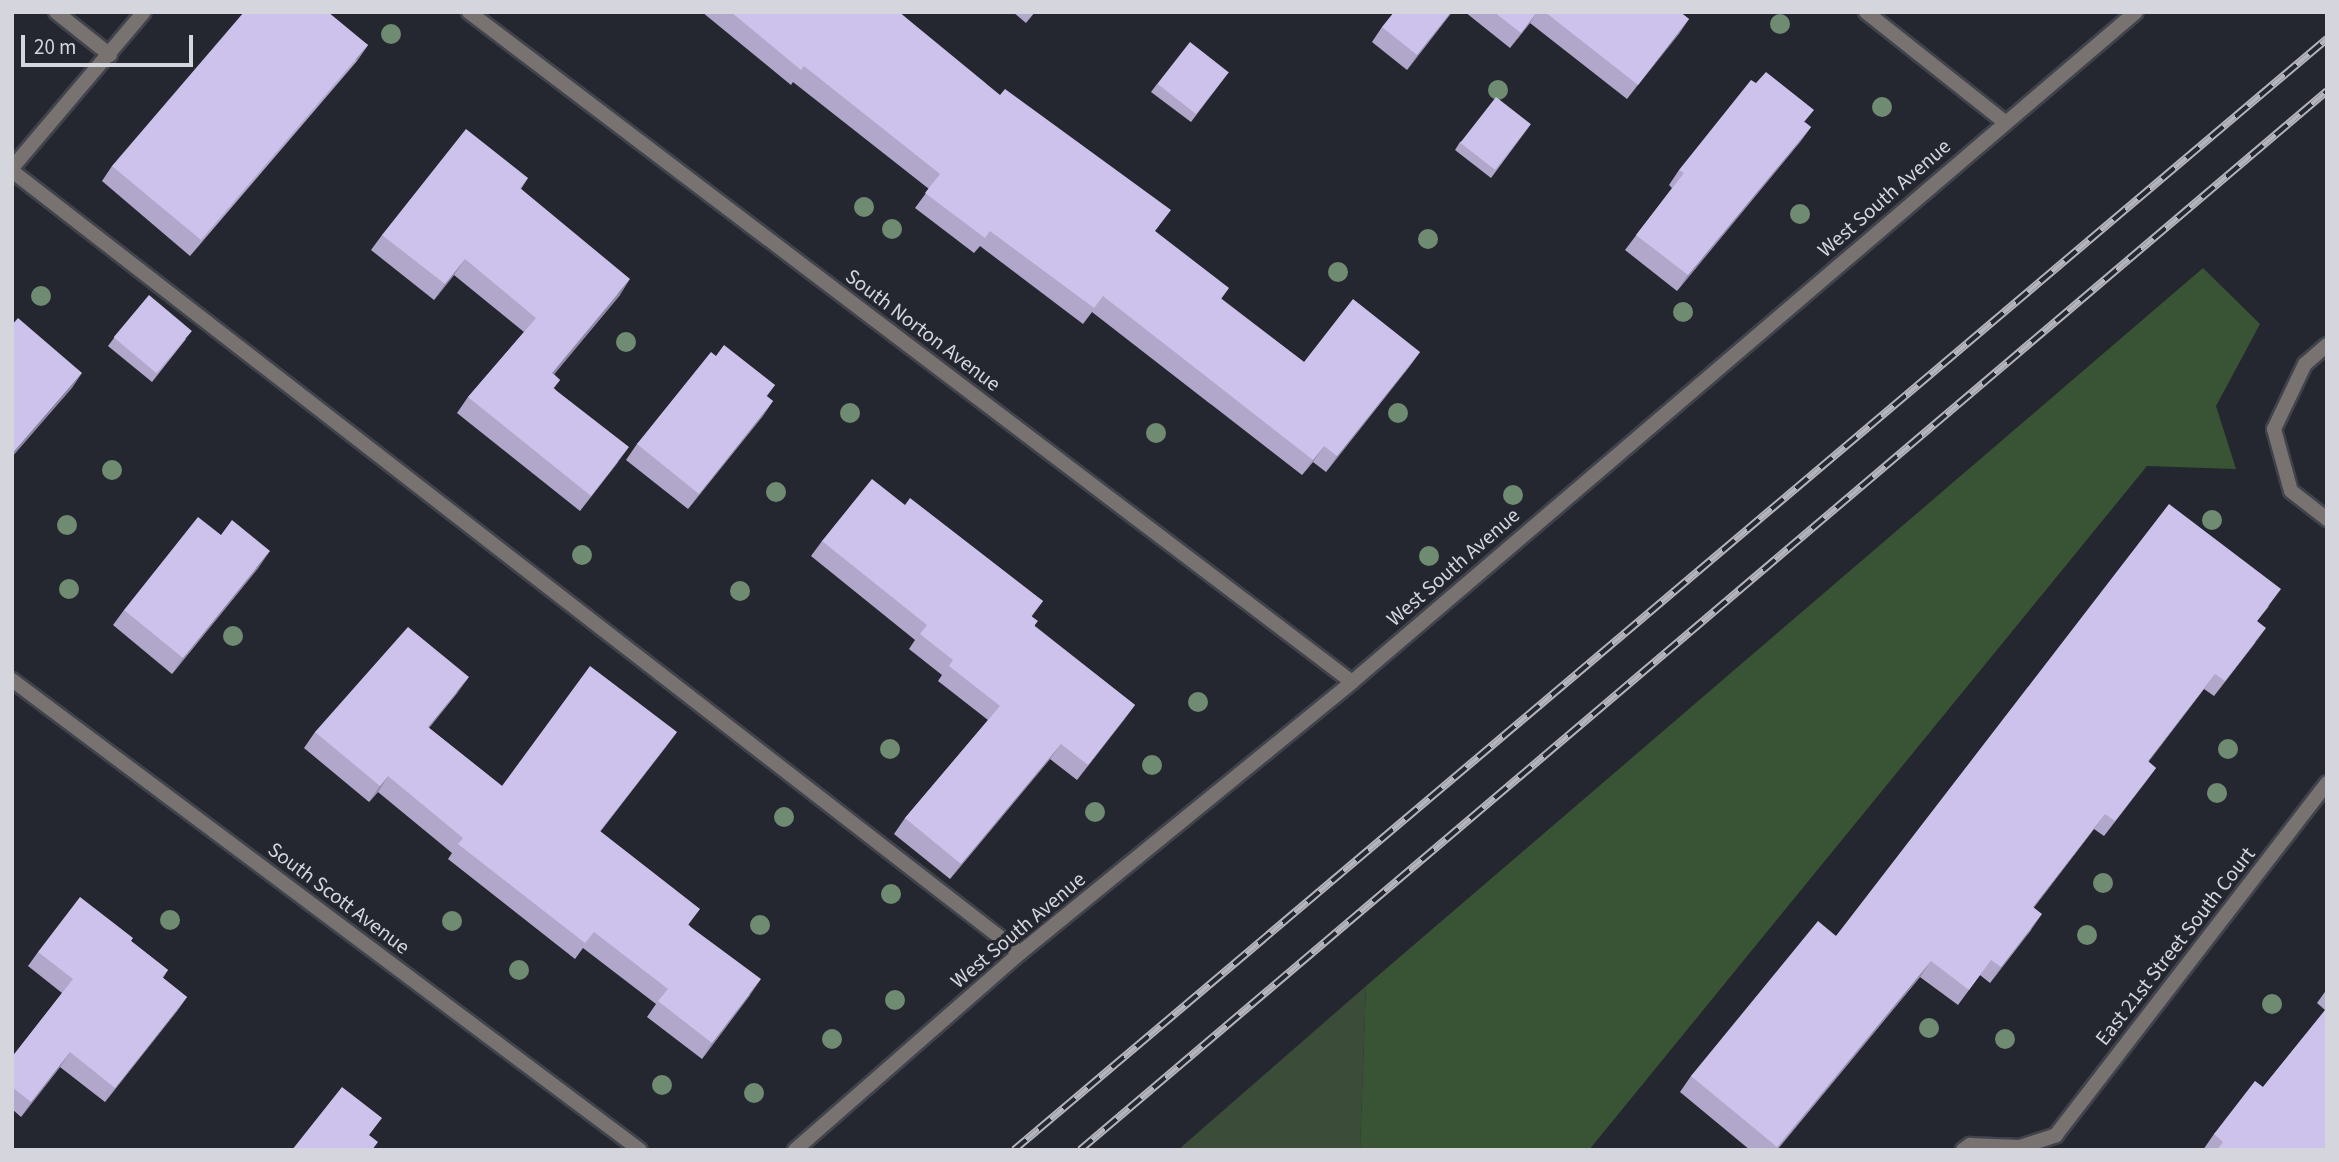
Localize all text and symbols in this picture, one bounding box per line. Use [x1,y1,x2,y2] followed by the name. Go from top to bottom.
[24,21,196,65] scale bar
[34,32,76,62] text: 20 m
[1812,133,1956,263] street label: West South Avenue
[841,263,1005,397] street label: South Norton Avenue
[1381,502,1525,632] street label: West South Avenue
[263,837,415,959] street label: South Scott Avenue
[2090,842,2260,1050] street label: East 21st Street South Court
[946,866,1090,994] street label: West South Avenue

